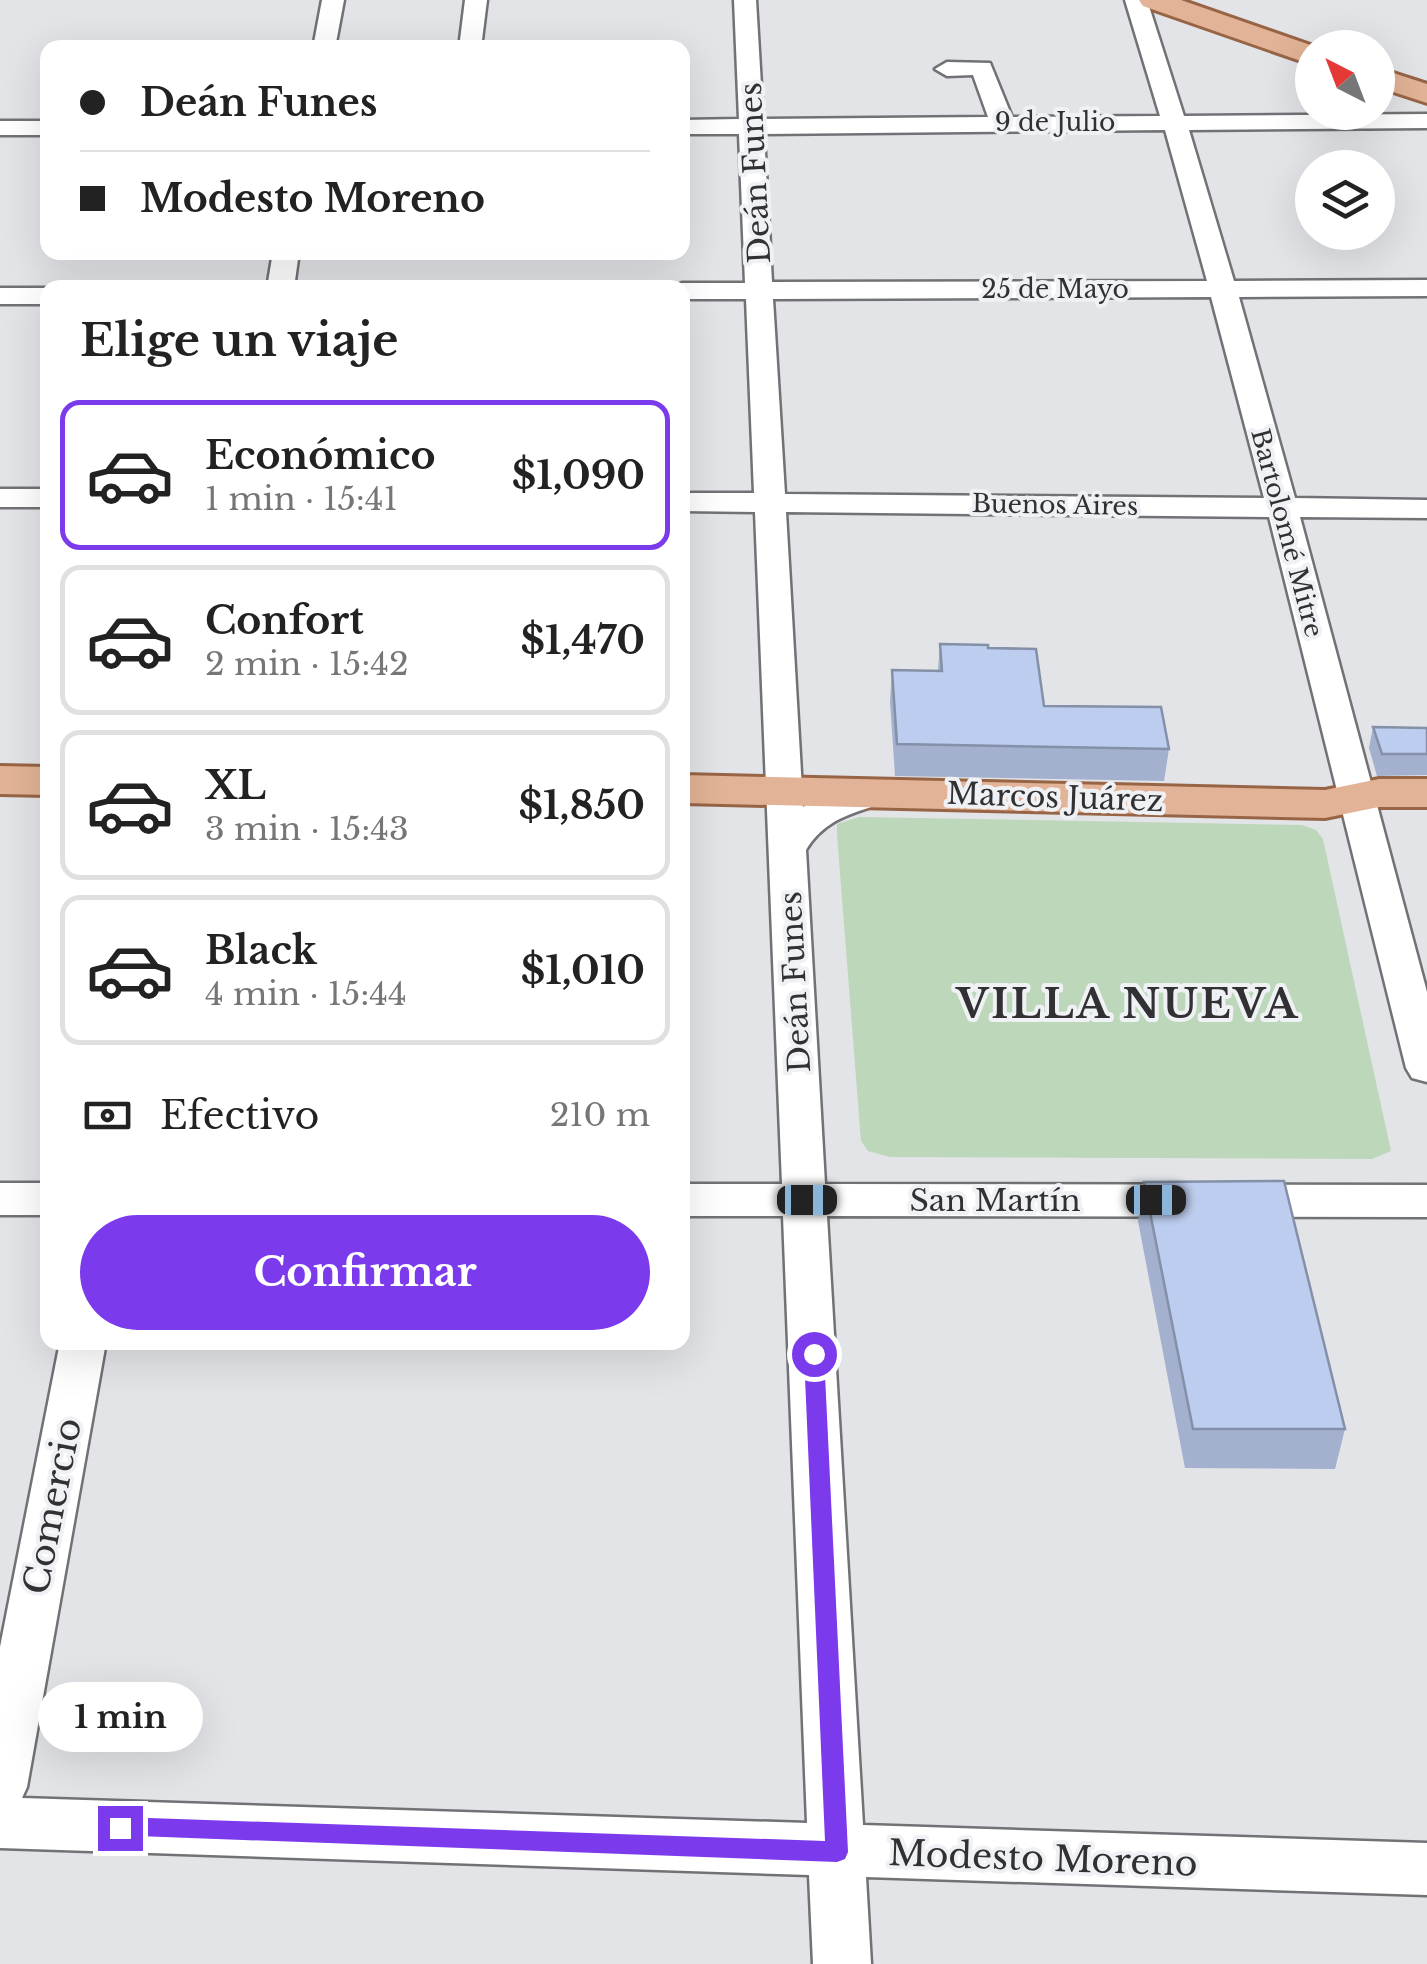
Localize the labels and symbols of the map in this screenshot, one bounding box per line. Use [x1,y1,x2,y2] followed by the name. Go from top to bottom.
[1295,30,1395,130] north arrow
[732,82,778,264] street label: Deán Funes
[995,107,1115,138] street label: 9 de Julio
[981,274,1129,305] street label: 25 de Mayo
[1244,425,1330,641] street label: Bartolomé Mitre
[972,488,1138,522] street label: Buenos Aires
[946,775,1164,819] street label: Marcos Juárez
[772,891,818,1073] street label: Deán Funes
[954,979,1300,1029] district label: VILLA NUEVA
[909,1182,1081,1219] street label: San Martín
[777,1185,837,1215] car
[1126,1185,1186,1215] car
[792,1332,837,1377] route start
[14,1414,90,1598] street label: Comercio
[38,1683,202,1753] callout: 1 min
[98,1806,143,1851] route end
[888,1831,1198,1885] street label: Modesto Moreno

